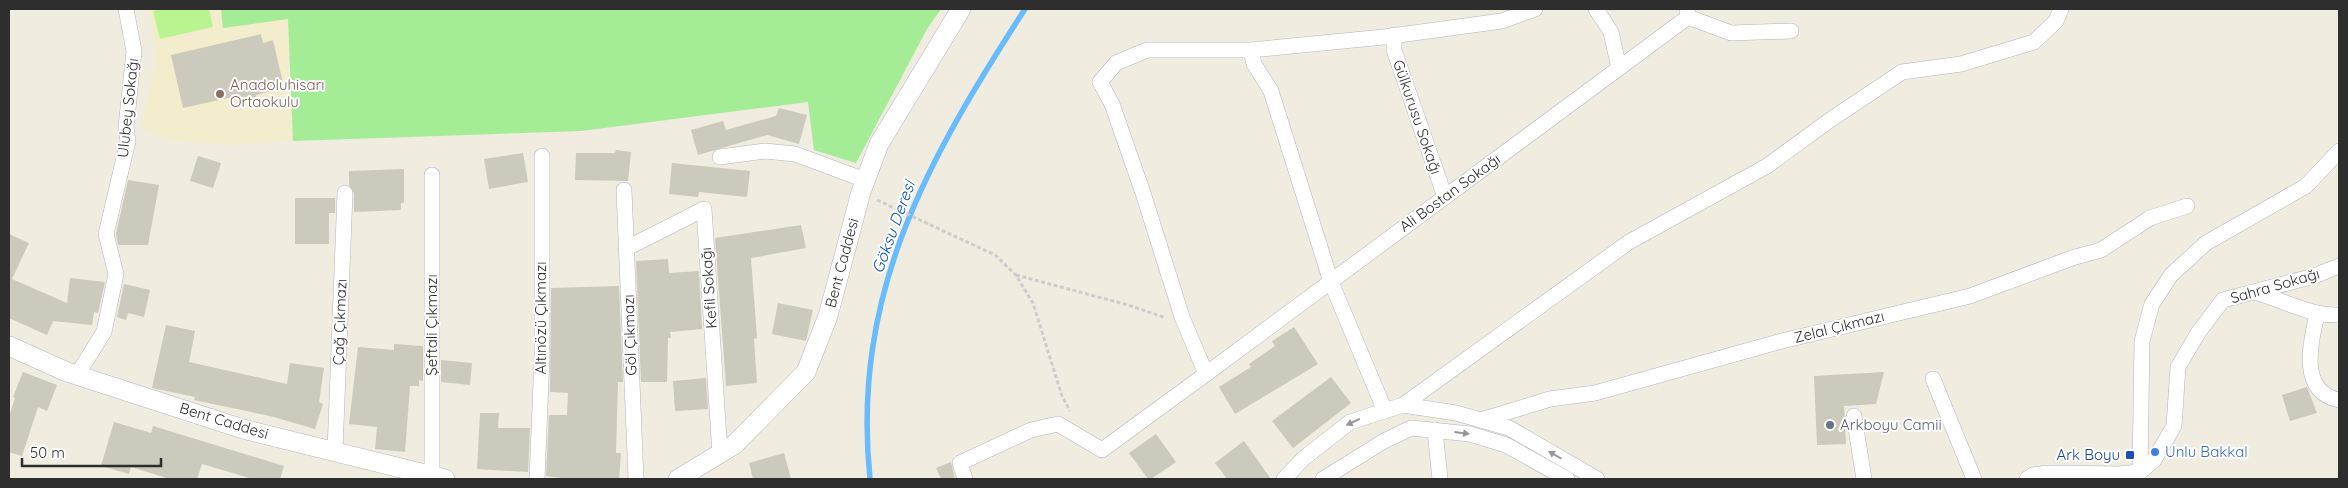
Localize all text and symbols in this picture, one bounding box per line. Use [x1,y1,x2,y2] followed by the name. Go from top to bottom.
[113,57,142,159] street label: Ulubey Sokağı
[1389,57,1446,177] street label: Gülkurusu Sokağı
[230,75,325,111] place label: Anadoluhisarı Ortaokulu
[214,88,226,100] marker: Anadoluhisarı Ortaokulu
[1395,150,1504,236] street label: Ali Bostan Sokağı
[867,177,919,276] water label: Göksu Deresi
[820,216,863,310] street label: Bent Caddesi
[696,247,721,329] street label: Kefil Sokağı
[531,262,550,375] street label: Altınözü Çıkmazı
[2228,264,2322,307] street label: Sahra Sokağı
[422,274,441,376] street label: Şeftali Çıkmazı
[328,278,351,366] street label: Çağ Çıkmazı
[619,294,640,376] street label: Göl Çıkmazı
[1792,306,1886,347] street label: Zelal Çıkmazı
[177,398,271,443] street label: Bent Caddesi
[1840,415,1942,434] place label: Arkboyu Camii
[1345,418,1360,427] one-way arrow
[1824,419,1836,431] marker: Arkboyu Camii
[1454,430,1470,438] one-way arrow
[22,436,161,468] scale bar
[2165,442,2248,461] place label: Unlu Bakkal
[30,443,65,462] text: 50 m
[2057,445,2120,464] place label: Ark Boyu
[2149,446,2161,458] marker: Unlu Bakkal
[2124,449,2136,461] marker: Ark Boyu
[1547,451,1562,459] one-way arrow

